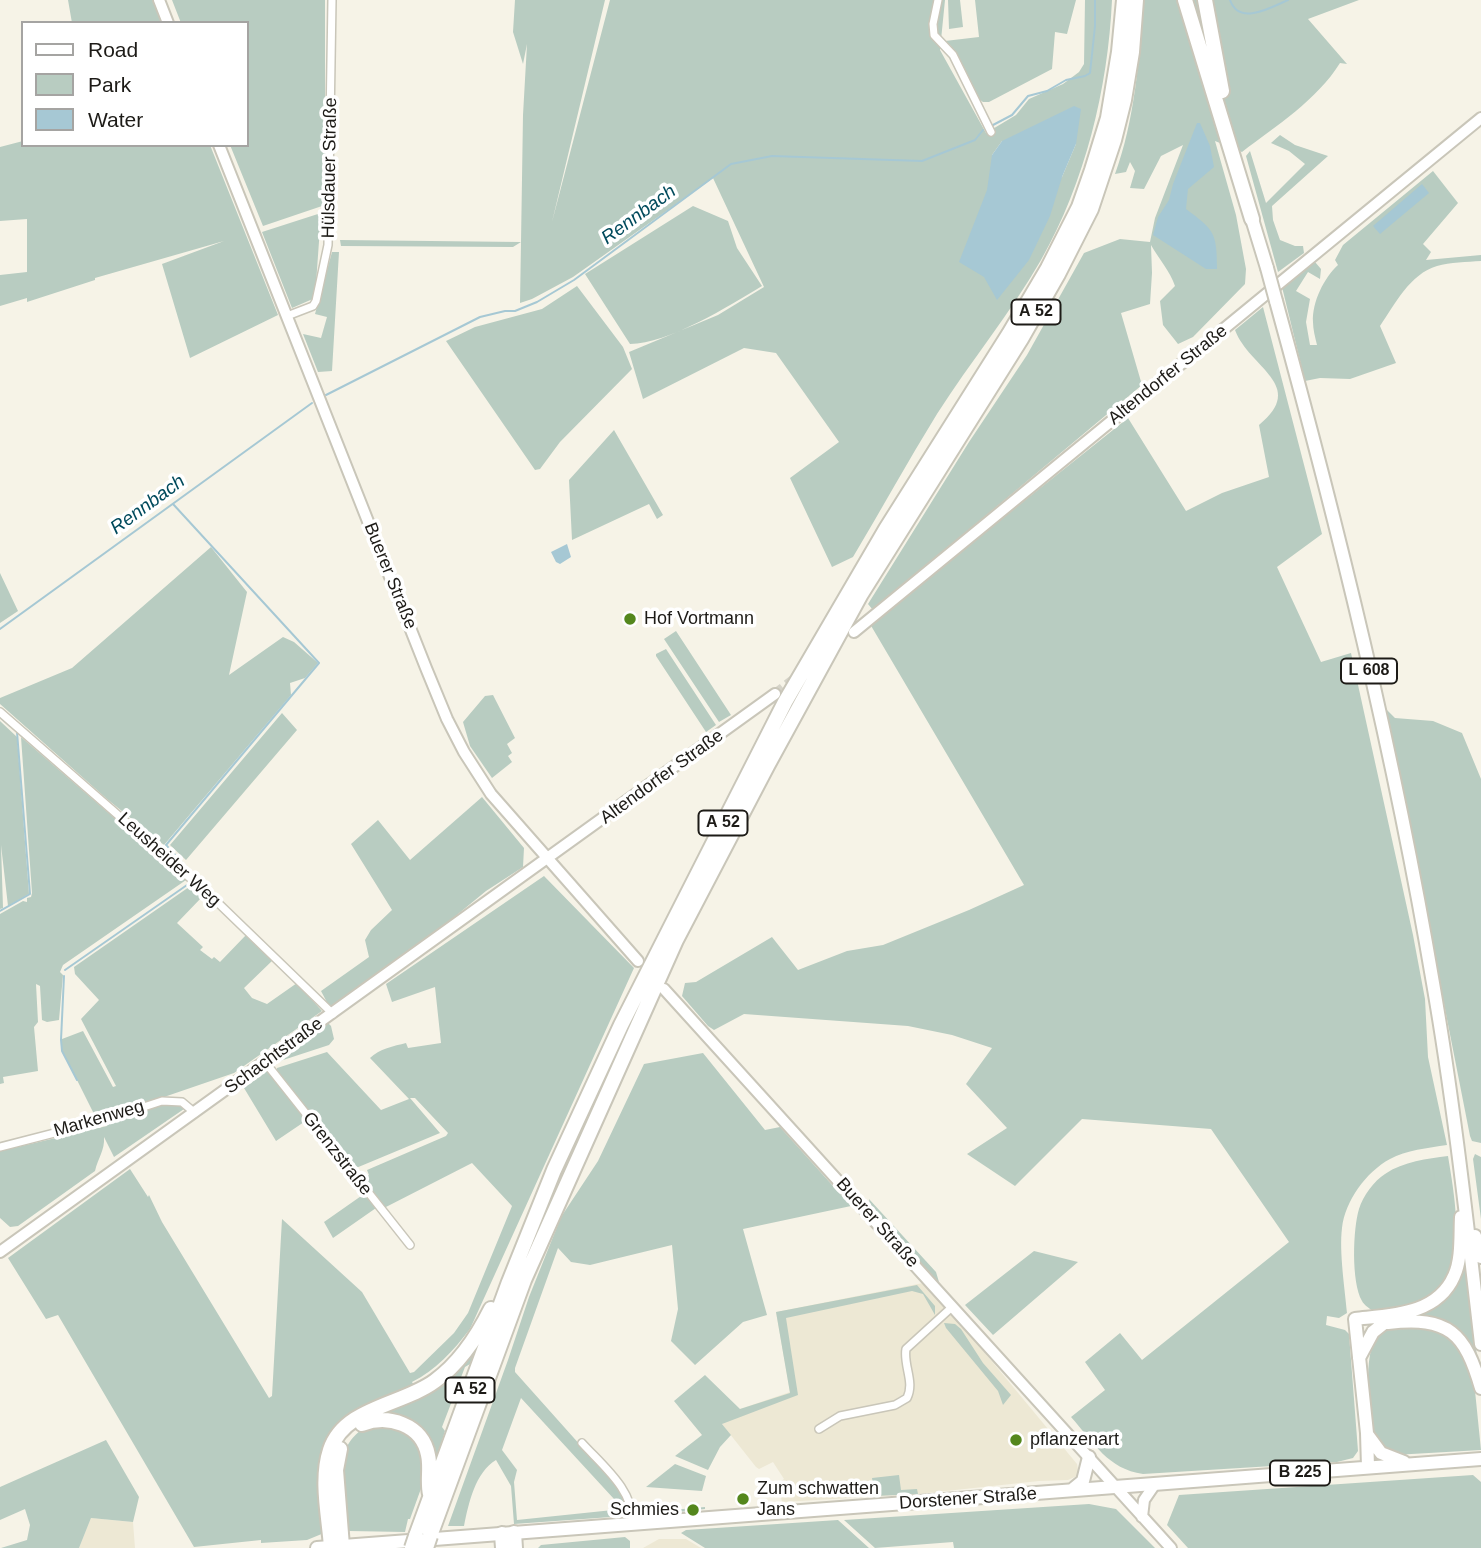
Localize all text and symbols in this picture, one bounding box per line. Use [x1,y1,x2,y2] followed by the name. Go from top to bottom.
[21,21,248,147] legend
[88,38,138,61] text: Road
[88,73,131,96] text: Park
[318,97,342,239] street label: Hülsdauer Straße
[88,108,143,131] text: Water
[597,180,681,250] water label: Rennbach
[1012,300,1060,324] road number: A 52
[1104,320,1232,430] street label: Altendorfer Straße
[106,470,190,540] water label: Rennbach
[359,520,421,632] street label: Buerer Straße
[644,608,754,630] place label: Hof Vortmann
[622,611,638,627] marker: Hof Vortmann
[1341,658,1397,684] road number: L 608
[596,725,728,829] street label: Altendorfer Straße
[113,808,225,912] street label: Leusheider Weg
[698,810,748,836] road number: A 52
[221,1013,327,1099] street label: Schachtstraße
[51,1096,147,1142] street label: Markenweg
[298,1108,376,1200] street label: Grenzstraße
[831,1174,923,1272] street label: Buerer Straße
[446,1378,494,1402] road number: A 52
[1030,1429,1119,1451] place label: pflanzenart
[1008,1432,1024,1448] marker: pflanzenart
[1270,1460,1330,1485] road number: B 225
[757,1478,879,1520] place label: Zum schwatten Jans
[898,1483,1038,1515] street label: Dorstener Straße
[735,1491,751,1507] marker: Zum schwatten Jans
[610,1499,679,1521] place label: Schmies
[685,1502,701,1518] marker: Schmies

